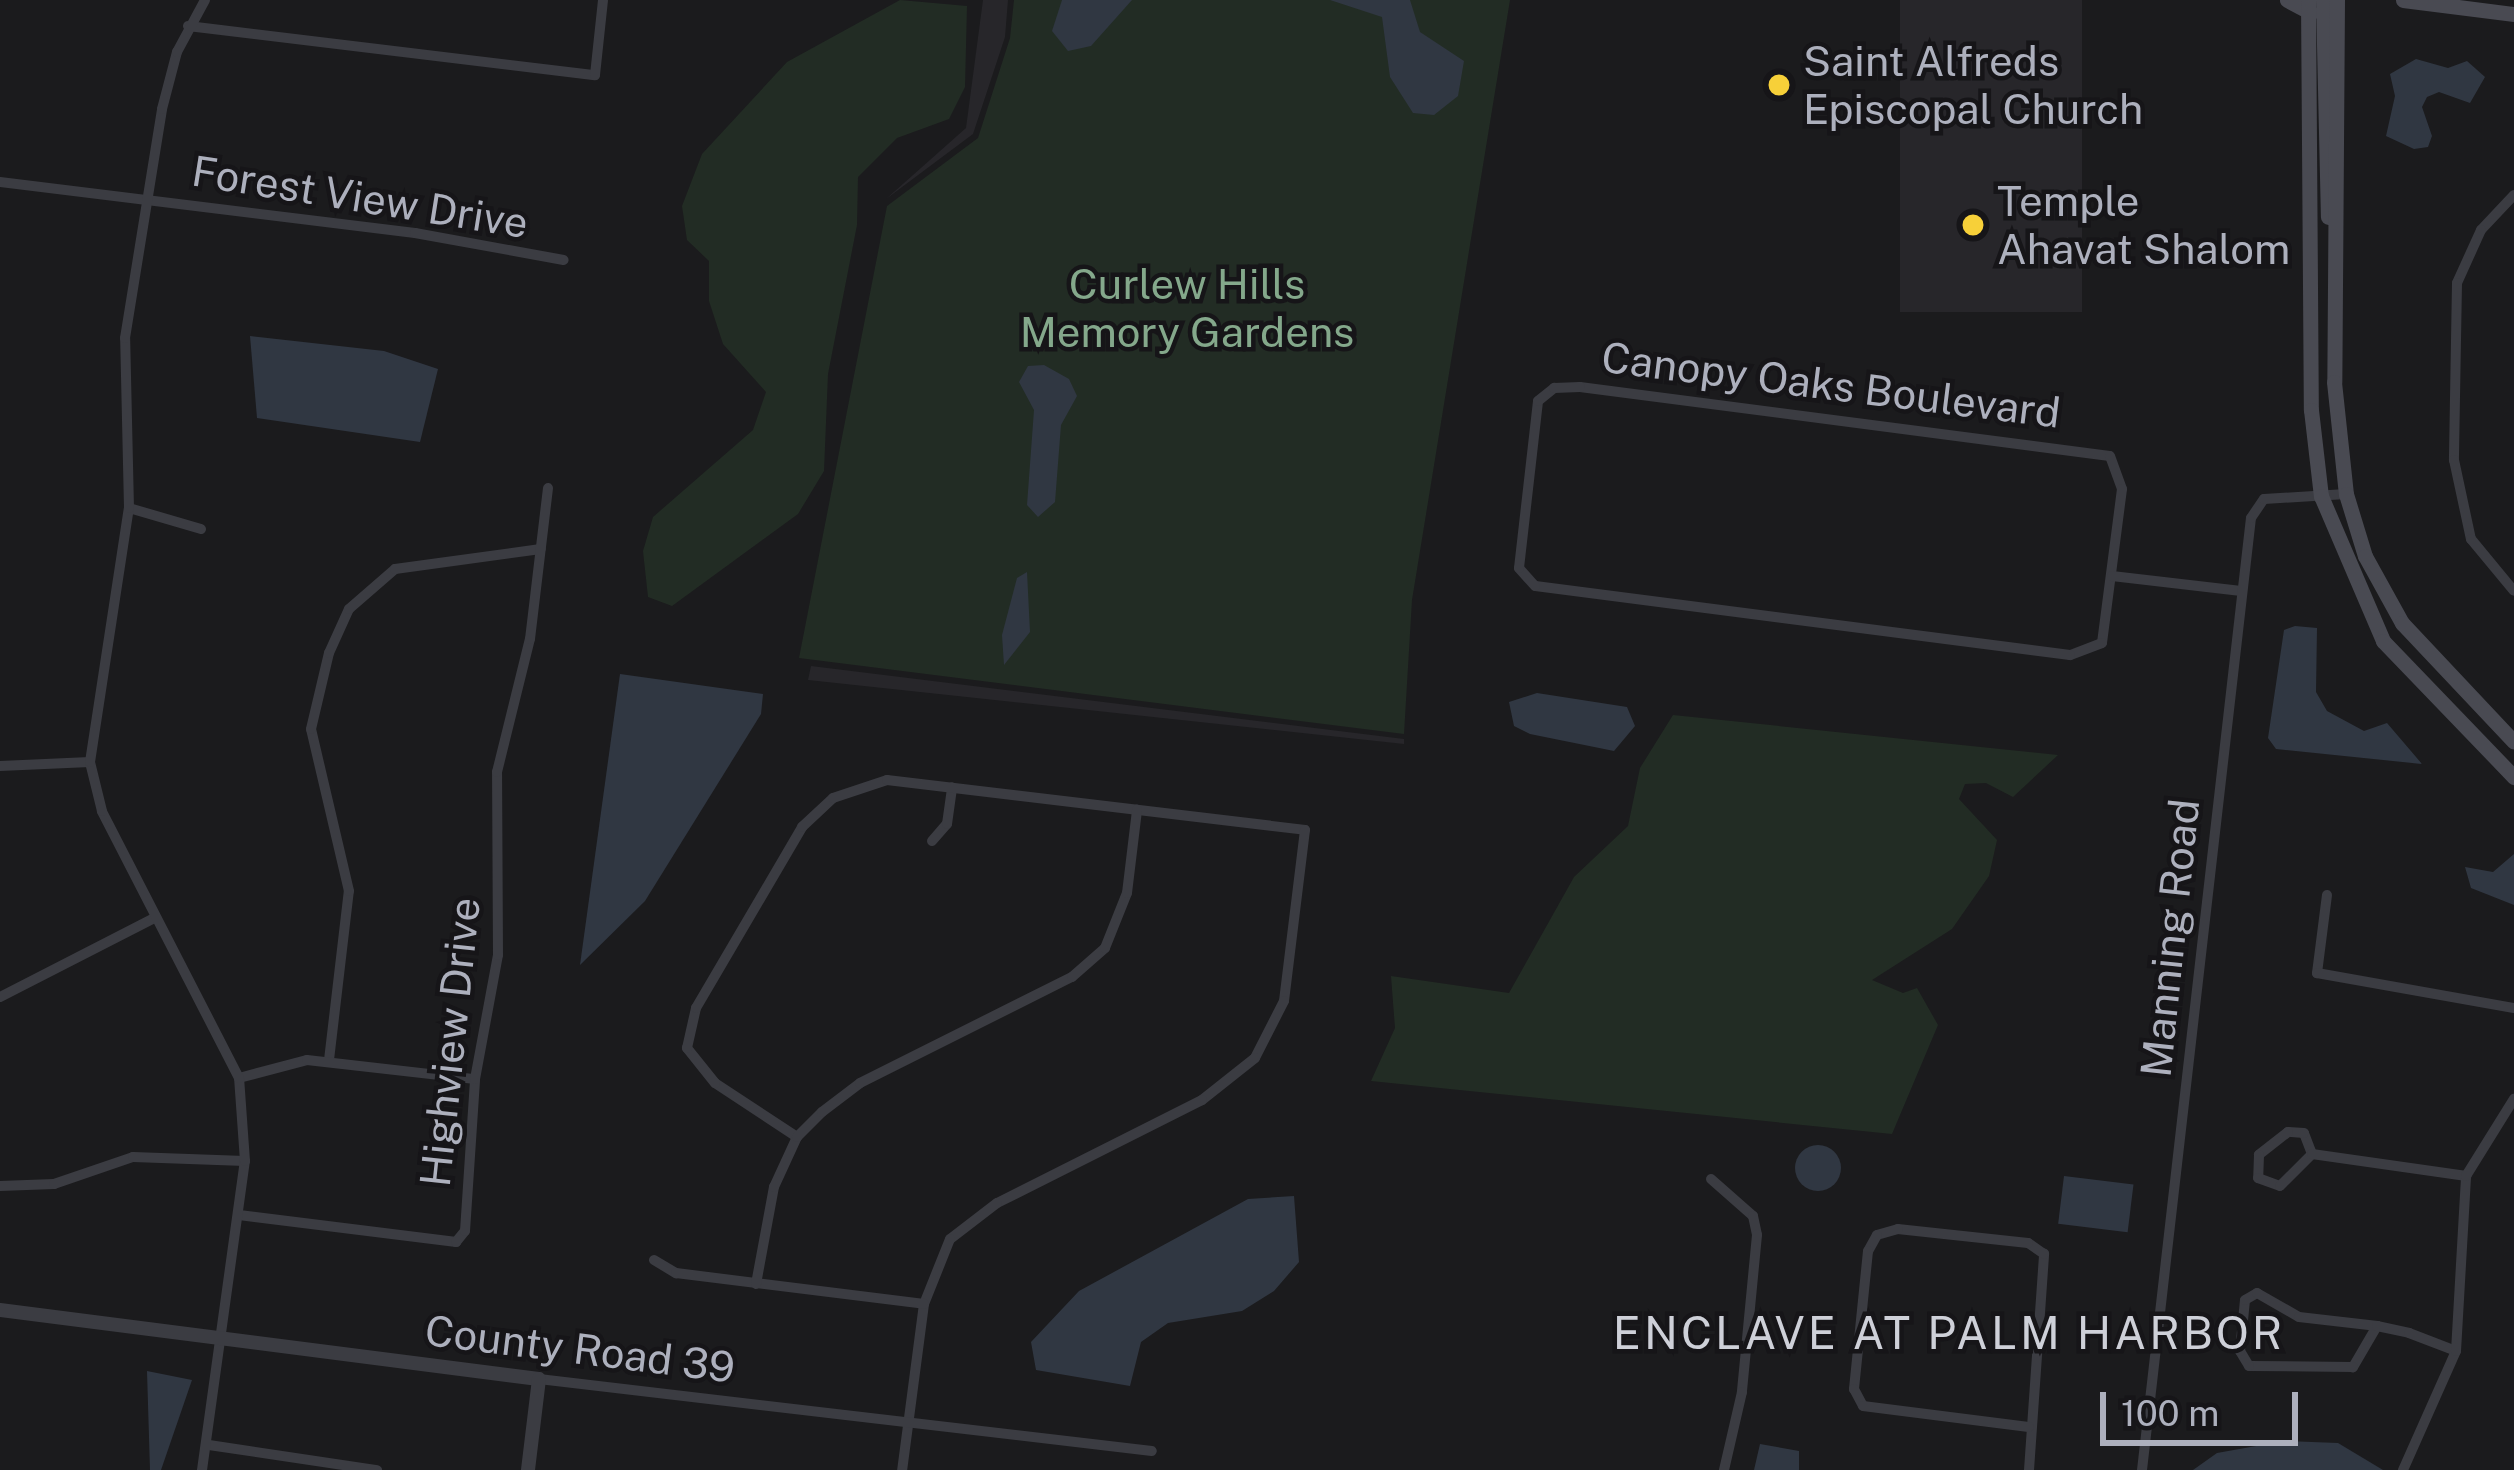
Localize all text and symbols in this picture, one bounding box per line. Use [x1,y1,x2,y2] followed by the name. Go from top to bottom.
[1803,36,2143,134] place label: Saint Alfreds Episcopal Church
[1766,72,1792,98] marker: Saint Alfreds Episcopal Church
[188,145,532,249] street label: Forest View Drive
[1997,176,2290,274] place label: Temple Ahavat Shalom
[1960,212,1986,238] marker: Temple Ahavat Shalom
[1020,259,1354,358] park label: Curlew Hills Memory Gardens
[1599,332,2063,438] street label: Canopy Oaks Boulevard
[2130,796,2210,1080] street label: Manning Road
[410,895,490,1189] street label: Highview Drive
[422,1305,738,1393] street label: County Road 39
[1613,1306,2285,1360] district label: ENCLAVE AT PALM HARBOR
[2106,1368,2304,1442] scale bar
[2121,1392,2219,1434] text: 100 m

